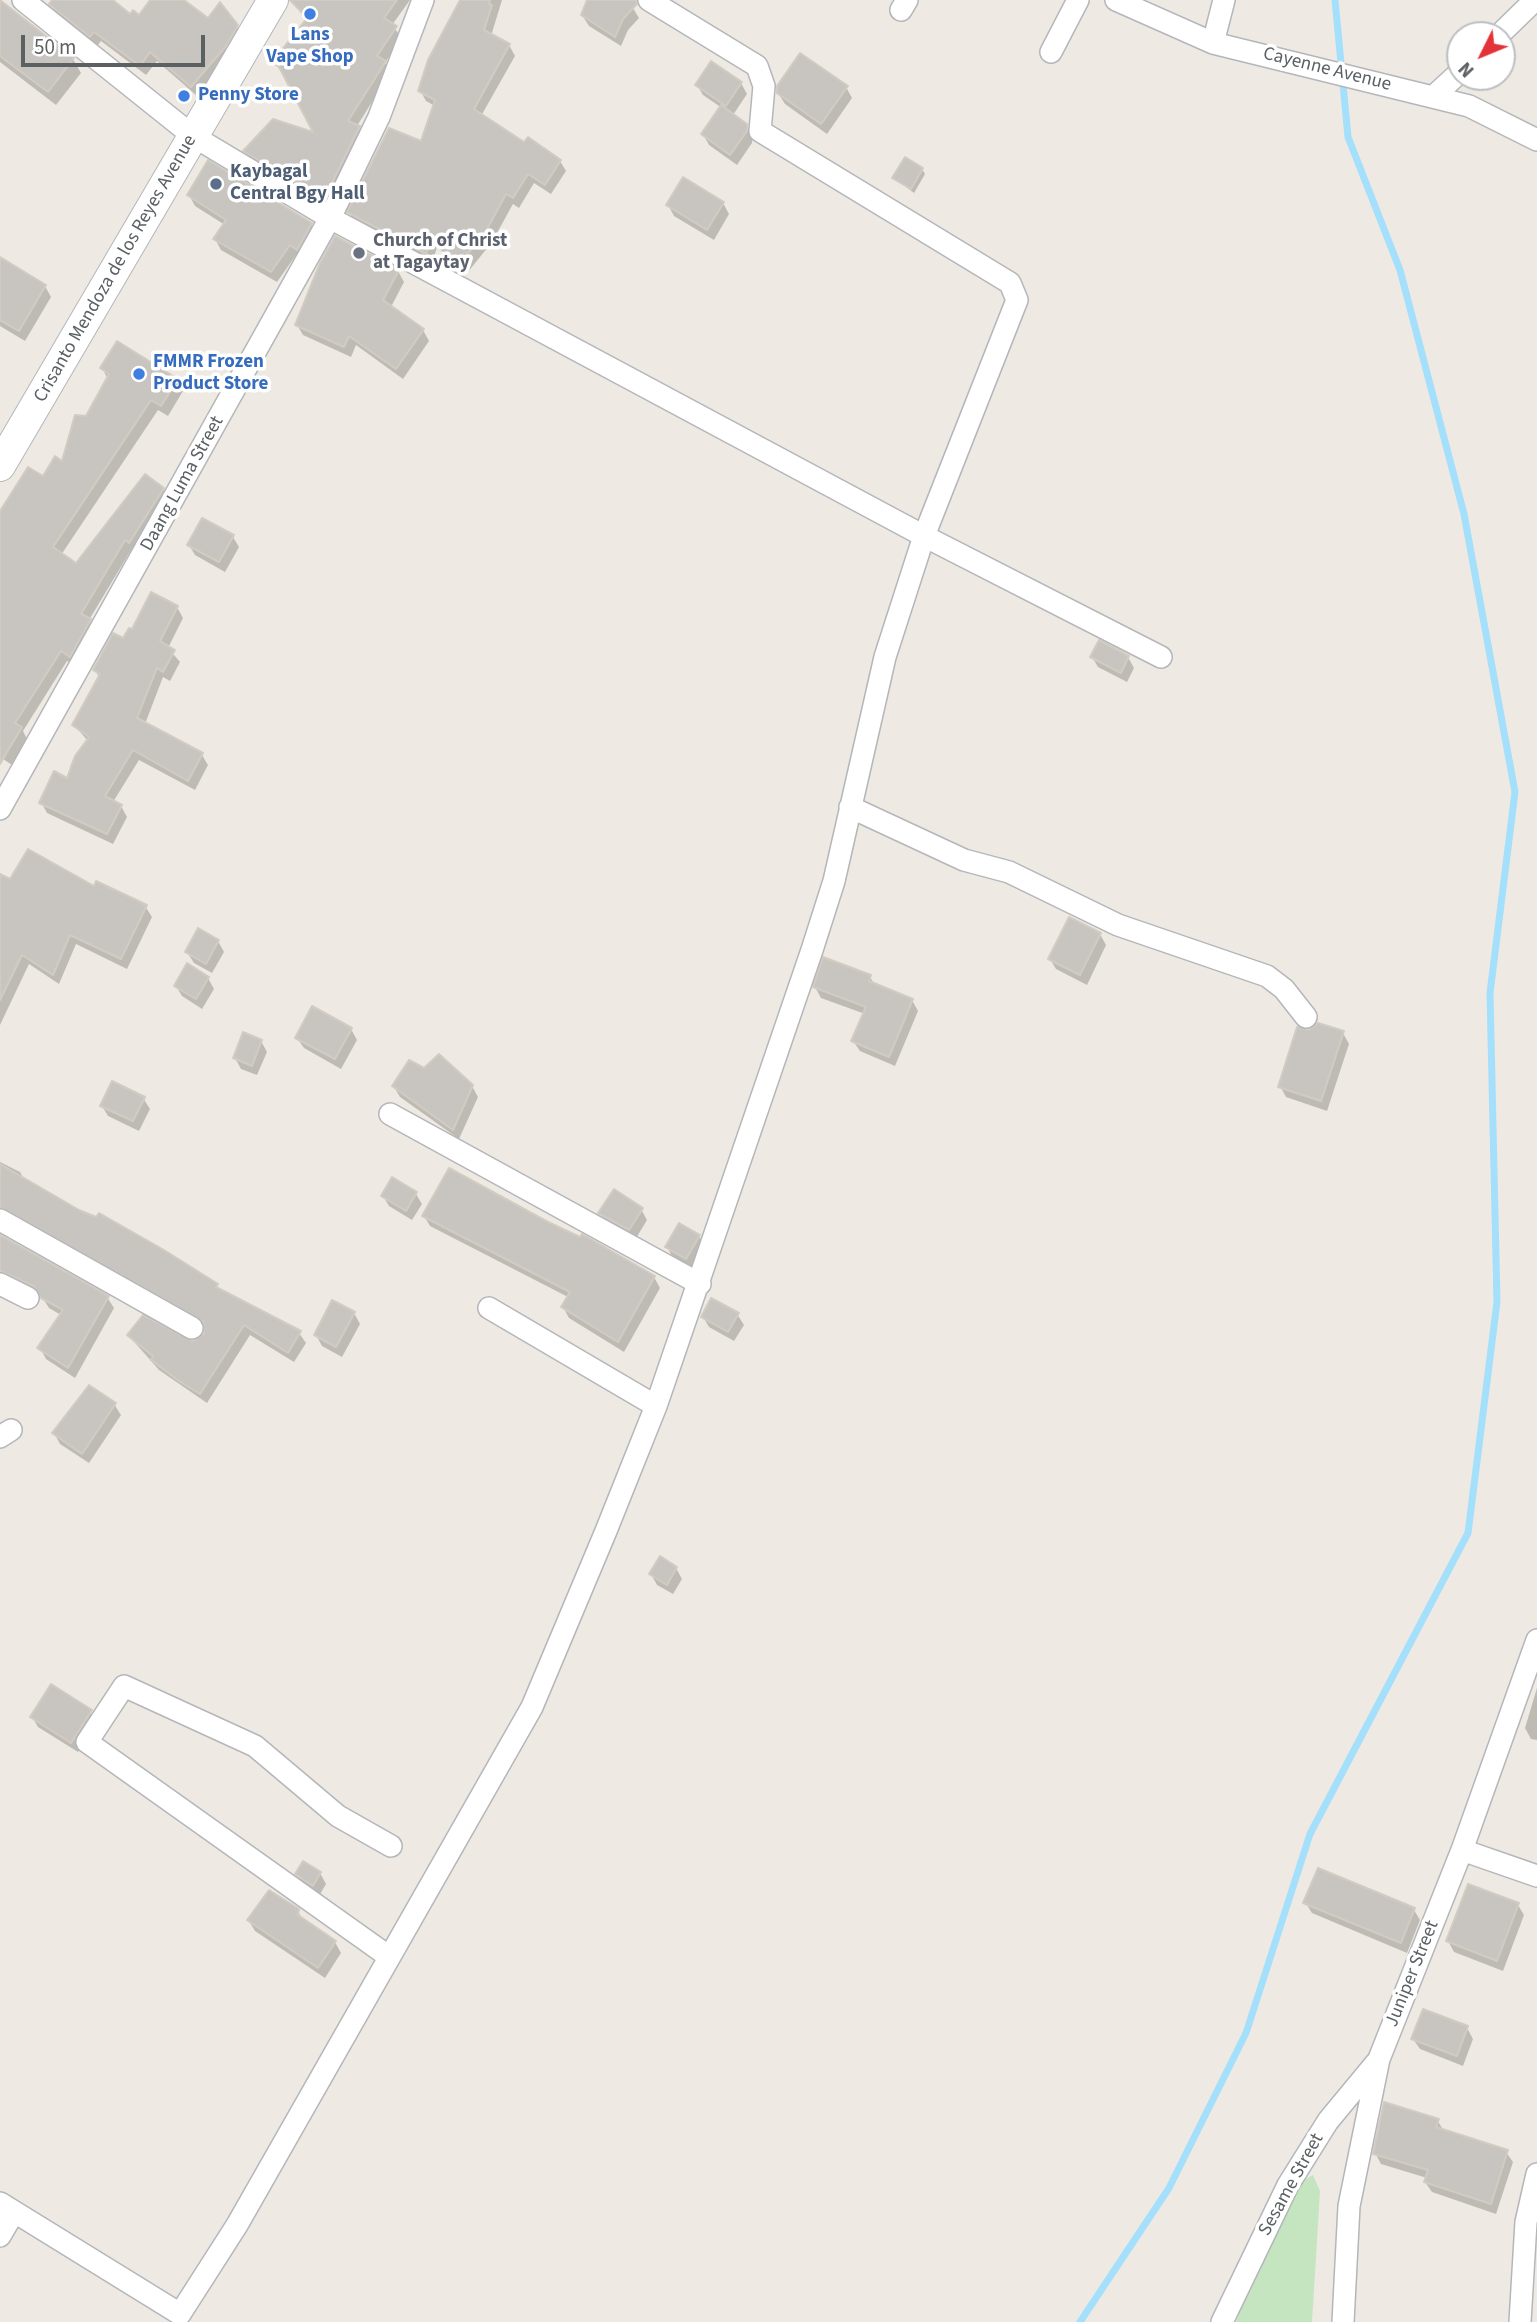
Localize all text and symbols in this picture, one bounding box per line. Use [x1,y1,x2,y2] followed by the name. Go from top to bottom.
[302,6,318,22] marker: Lans Vape Shop
[24,21,208,65] scale bar
[1446,21,1516,91] north arrow
[266,25,354,69] place label: Lans Vape Shop
[34,32,76,62] text: 50 m
[1261,43,1393,97] street label: Cayenne Avenue
[1453,55,1481,83] text: N
[198,85,299,107] place label: Penny Store
[176,88,192,104] marker: Penny Store
[30,131,202,407] street label: Crisanto Mendoza de los Reyes Avenue
[230,162,364,206] place label: Kaybagal Central Bgy Hall
[208,176,224,192] marker: Kaybagal Central Bgy Hall
[373,231,507,275] place label: Church of Christ at Tagaytay
[351,245,367,261] marker: Church of Christ at Tagaytay
[153,352,268,396] place label: FMMR Frozen Product Store
[131,366,147,382] marker: FMMR Frozen Product Store
[136,413,230,555] street label: Daang Luma Street
[1381,1918,1445,2030] street label: Juniper Street
[1254,2130,1330,2240] street label: Sesame Street

